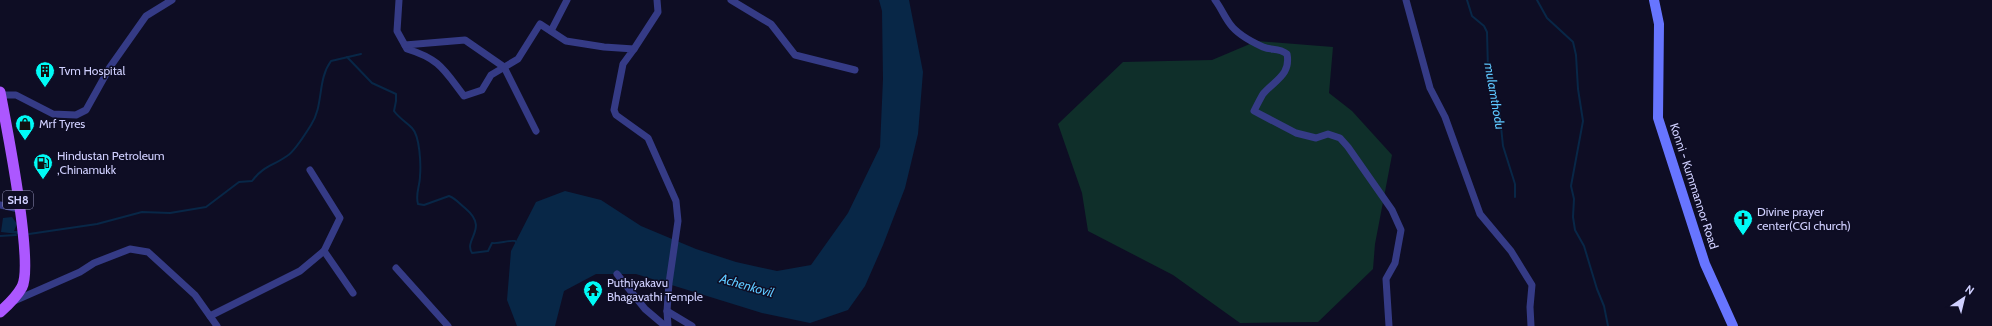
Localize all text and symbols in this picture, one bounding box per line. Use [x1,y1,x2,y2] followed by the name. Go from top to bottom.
[34,60,56,88] building icon: Tvm Hospital
[1481,61,1509,131] water label: mulamthodu
[59,63,125,78] place label: Tvm Hospital
[14,113,36,141] shop icon: Mrf Tyres
[39,116,85,131] place label: Mrf Tyres
[1667,121,1722,251] street label: Konni - Kummannor Road
[57,148,165,177] place label: Hindustan Petroleum ,Chinamukk
[32,152,54,180] fuel station icon: Hindustan Petroleum ,Chinamukk
[3,191,33,209] road number: SH8
[1757,204,1851,233] place label: Divine prayer center(CGI church)
[1732,208,1754,236] church icon: Divine prayer center(CGI church)
[717,269,776,300] water label: Achenkovil
[607,275,703,304] place label: Puthiyakavu Bhagavathi Temple
[1944,278,1984,318] north arrow
[582,279,604,307] temple icon: Puthiyakavu Bhagavathi Temple
[1963,282,1977,298] text: N

